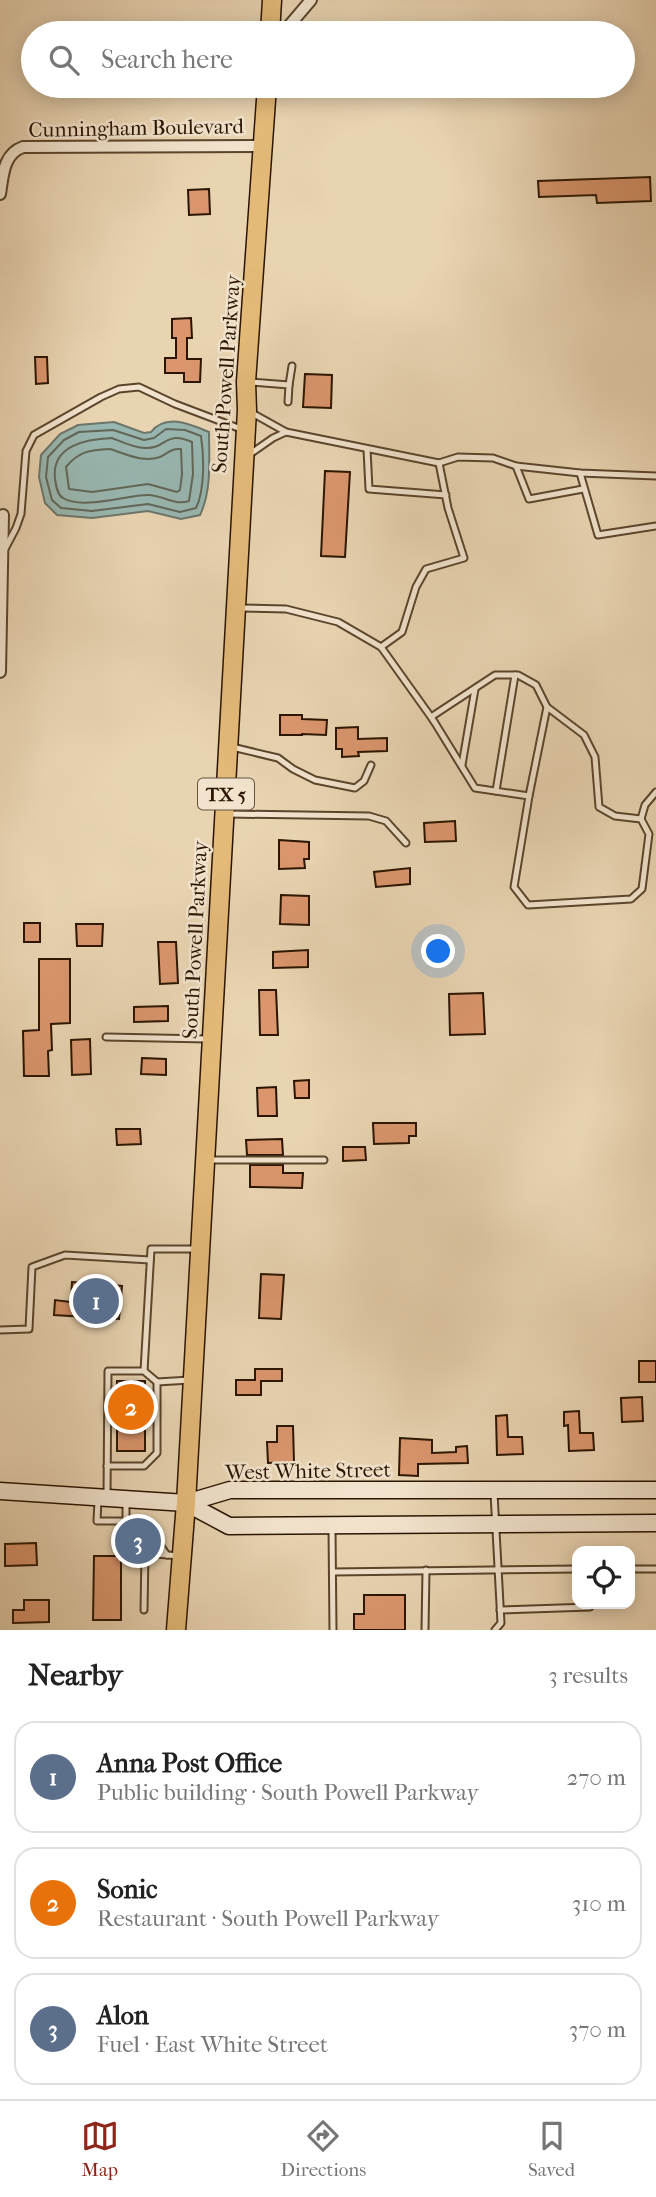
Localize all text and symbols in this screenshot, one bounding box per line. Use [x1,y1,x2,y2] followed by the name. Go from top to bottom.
[21,21,635,98] search box
[45,41,83,79] icon: search
[101,44,233,75] text: Search here
[28,114,244,142] street label: Cunningham Boulevard
[207,273,245,474] street label: South Powell Parkway
[198,778,254,810] road number: TX 5
[178,839,212,1040] street label: South Powell Parkway
[421,934,455,968] your location
[73,1275,119,1327] pin: 1
[108,1381,154,1433] pin: 2
[224,1458,392,1484] street label: West White Street
[115,1515,161,1567] pin: 3
[572,1546,635,1609] map controls
[572,1546,635,1609] button: locate
[28,1658,123,1693] text: Nearby
[548,1662,628,1689] text: 3 results
[97,1748,282,1779] text: Anna Post Office
[49,1764,57,1791] text: 1
[566,1764,626,1791] text: 270 m
[97,1779,479,1806] text: Public building · South Powell Parkway
[97,1874,158,1905] text: Sonic
[47,1890,59,1917] text: 2
[572,1890,626,1917] text: 310 m
[97,1905,439,1932] text: Restaurant · South Powell Parkway
[97,2000,149,2031] text: Alon
[48,2016,58,2043] text: 3
[569,2016,626,2043] text: 370 m
[97,2031,328,2058] text: Fuel · East White Street
[81,2117,119,2181] tab: Map
[281,2117,366,2181] tab: Directions
[528,2117,575,2181] tab: Saved

